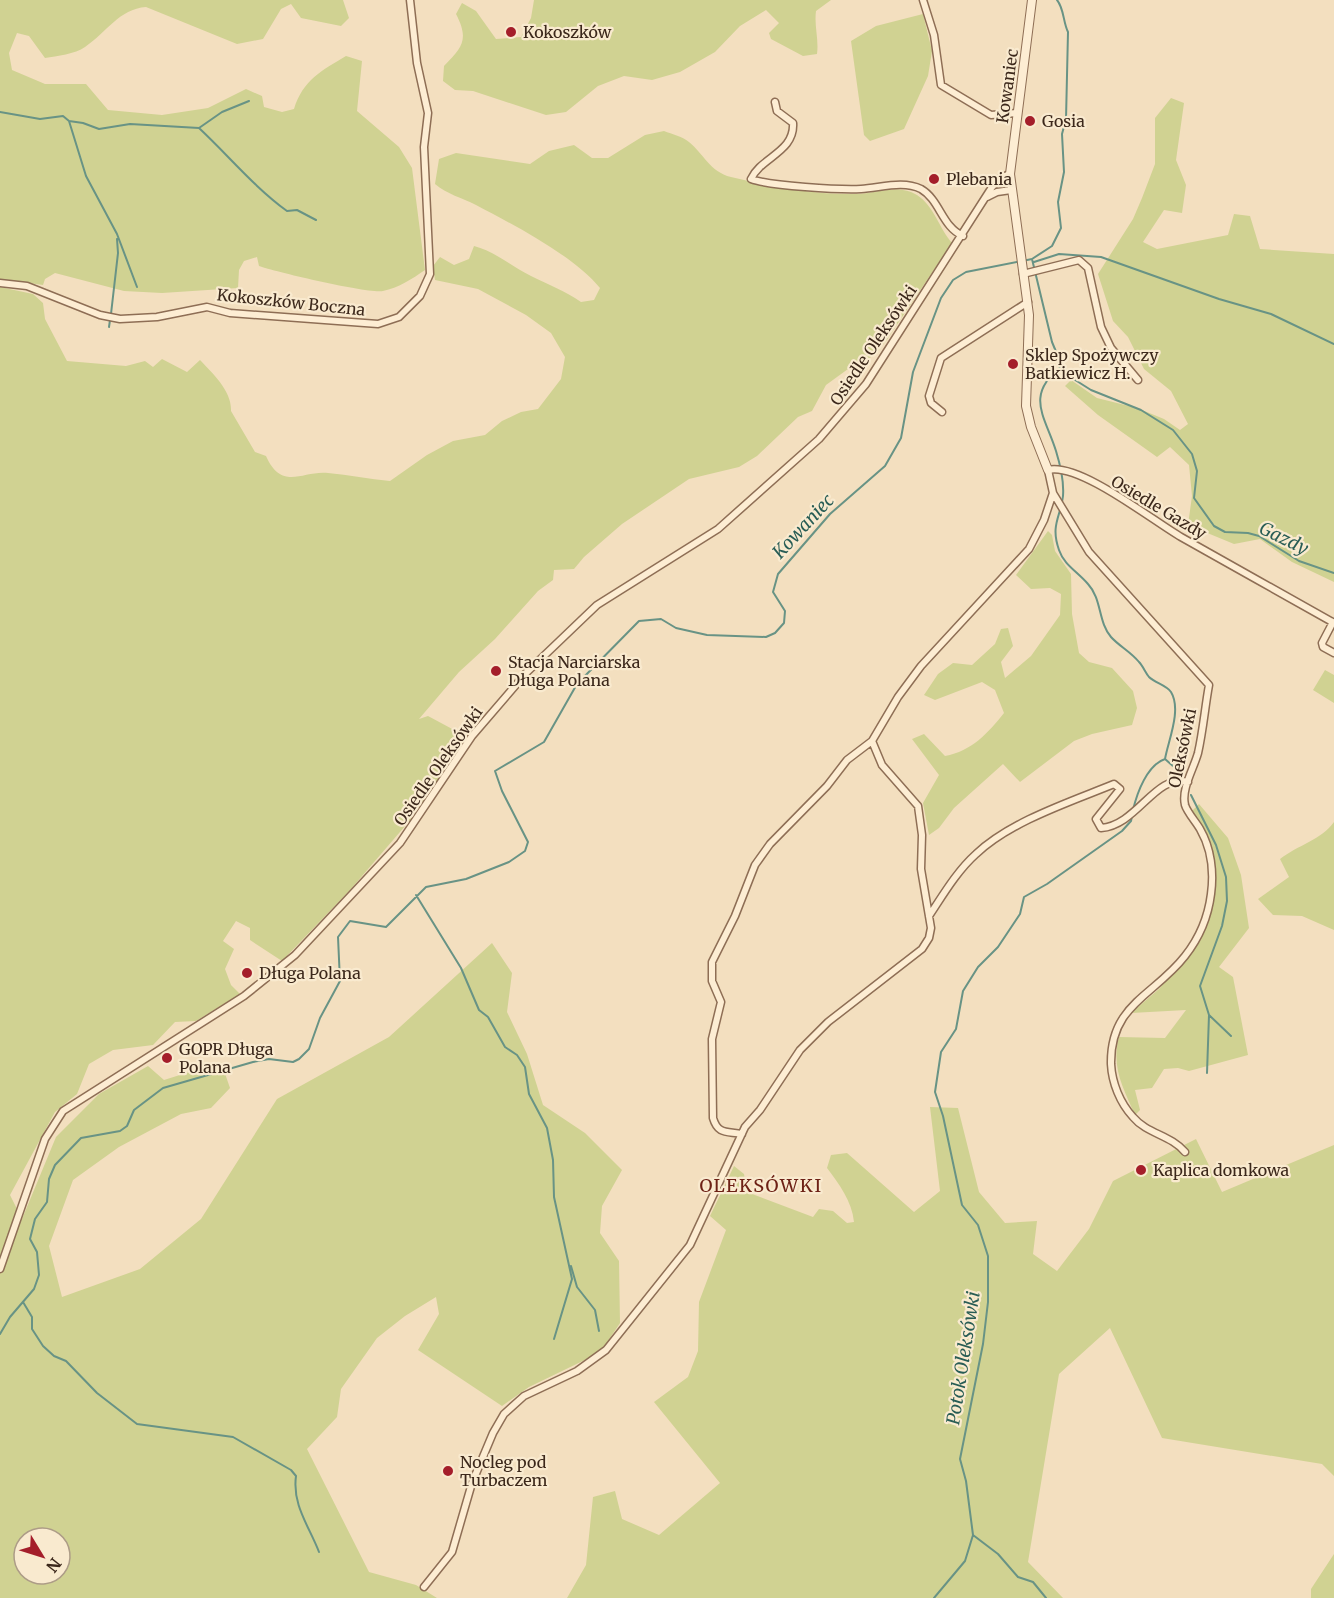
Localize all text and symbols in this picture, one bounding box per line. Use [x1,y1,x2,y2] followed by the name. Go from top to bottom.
[523,22,612,42] place label: Kokoszków
[504,25,518,39] marker: Kokoszków
[992,48,1022,124] street label: Kowaniec
[1042,111,1085,131] place label: Gosia
[1023,114,1037,128] marker: Gosia
[946,169,1012,189] place label: Plebania
[927,172,941,186] marker: Plebania
[825,281,921,409] street label: Osiedle Oleksówki
[216,284,367,320] street label: Kokoszków Boczna
[1025,345,1159,383] place label: Sklep Spożywczy Batkiewicz H.
[1006,357,1020,371] marker: Sklep Spożywczy Batkiewicz H.
[1108,471,1211,544] street label: Osiedle Gazdy
[767,489,839,564] water label: Kowaniec
[1256,516,1313,560] water label: Gazdy
[508,652,641,690] place label: Stacja Narciarska Długa Polana
[489,664,503,678] marker: Stacja Narciarska Długa Polana
[389,703,487,829] street label: Osiedle Oleksówki
[1164,706,1200,790] street label: Oleksówki
[259,963,361,983] place label: Długa Polana
[240,966,254,980] marker: Długa Polana
[179,1039,274,1077] place label: GOPR Długa Polana
[160,1051,174,1065] marker: GOPR Długa Polana
[1153,1160,1289,1180] place label: Kaplica domkowa
[1134,1163,1148,1177] marker: Kaplica domkowa
[699,1174,823,1197] district label: OLEKSÓWKI
[941,1290,985,1426] water label: Potok Oleksówki
[460,1452,547,1490] place label: Nocleg pod Turbaczem
[441,1464,455,1478] marker: Nocleg pod Turbaczem
[12,1526,72,1586] north arrow
[42,1554,66,1577] text: N

